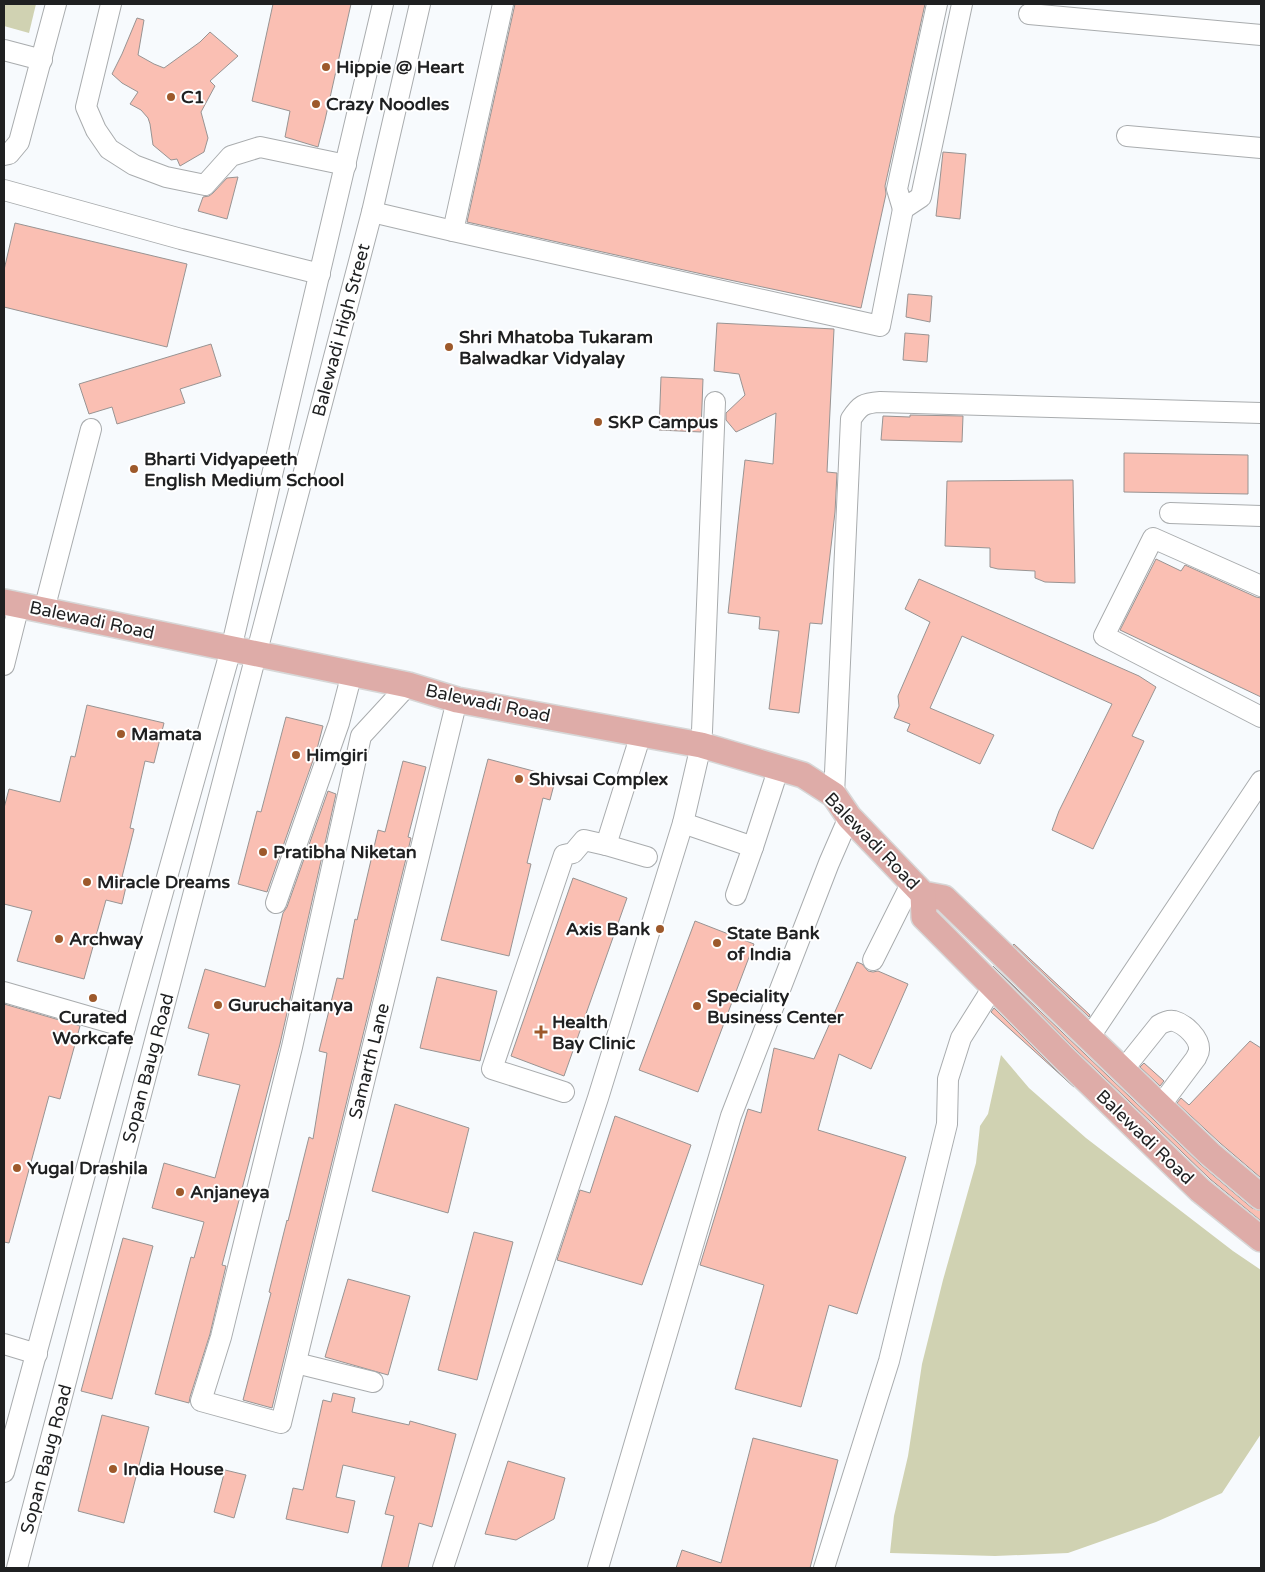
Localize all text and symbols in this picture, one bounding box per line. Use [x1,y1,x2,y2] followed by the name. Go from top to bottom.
[336,56,464,78] place label: Hippie @ Heart
[320,61,332,73] marker: Hippie @ Heart
[181,86,205,108] place label: C1
[165,91,177,103] marker: C1
[326,93,450,115] place label: Crazy Noodles
[310,98,322,110] marker: Crazy Noodles
[307,241,375,419] street label: Balewadi High Street
[459,326,653,369] place label: Shri Mhatoba Tukaram Balwadkar Vidyalay
[443,341,455,353] marker: Shri Mhatoba Tukaram Balwadkar Vidyalay
[608,411,718,433] place label: SKP Campus
[592,416,604,428] marker: SKP Campus
[144,448,344,491] place label: Bharti Vidyapeeth English Medium School
[128,463,140,475] marker: Bharti Vidyapeeth English Medium School
[28,596,156,644] street label: Balewadi Road
[424,679,552,727] street label: Balewadi Road
[131,723,202,745] place label: Mamata
[115,728,127,740] marker: Mamata
[306,744,368,766] place label: Himgiri
[290,749,302,761] marker: Himgiri
[529,768,668,790] place label: Shivsai Complex
[513,773,525,785] marker: Shivsai Complex
[820,788,924,894] street label: Balewadi Road
[273,841,417,863] place label: Pratibha Niketan
[257,846,269,858] marker: Pratibha Niketan
[97,871,230,893] place label: Miracle Dreams
[81,876,93,888] marker: Miracle Dreams
[566,918,650,940] place label: Axis Bank
[727,922,820,965] place label: State Bank of India
[654,923,666,935] marker: Axis Bank
[69,928,143,950] place label: Archway
[53,933,65,945] marker: Archway
[711,937,723,949] marker: State Bank of India
[707,985,845,1028] place label: Speciality Business Center
[117,991,179,1145] street label: Sopan Baug Road
[87,992,99,1004] marker: Curated Workcafe
[228,994,353,1016] place label: Guruchaitanya
[212,999,224,1011] marker: Guruchaitanya
[691,1000,703,1012] marker: Speciality Business Center
[344,1001,394,1121] street label: Samarth Lane
[53,1006,133,1049] place label: Curated Workcafe
[552,1011,636,1054] place label: Health Bay Clinic
[534,1025,548,1039] marker: Health Bay Clinic
[1092,1085,1198,1189] street label: Balewadi Road
[27,1157,148,1179] place label: Yugal Drashila
[11,1162,23,1174] marker: Yugal Drashila
[190,1181,270,1203] place label: Anjaneya
[174,1186,186,1198] marker: Anjaneya
[15,1382,77,1536] street label: Sopan Baug Road
[123,1458,224,1480] place label: India House
[107,1463,119,1475] marker: India House

